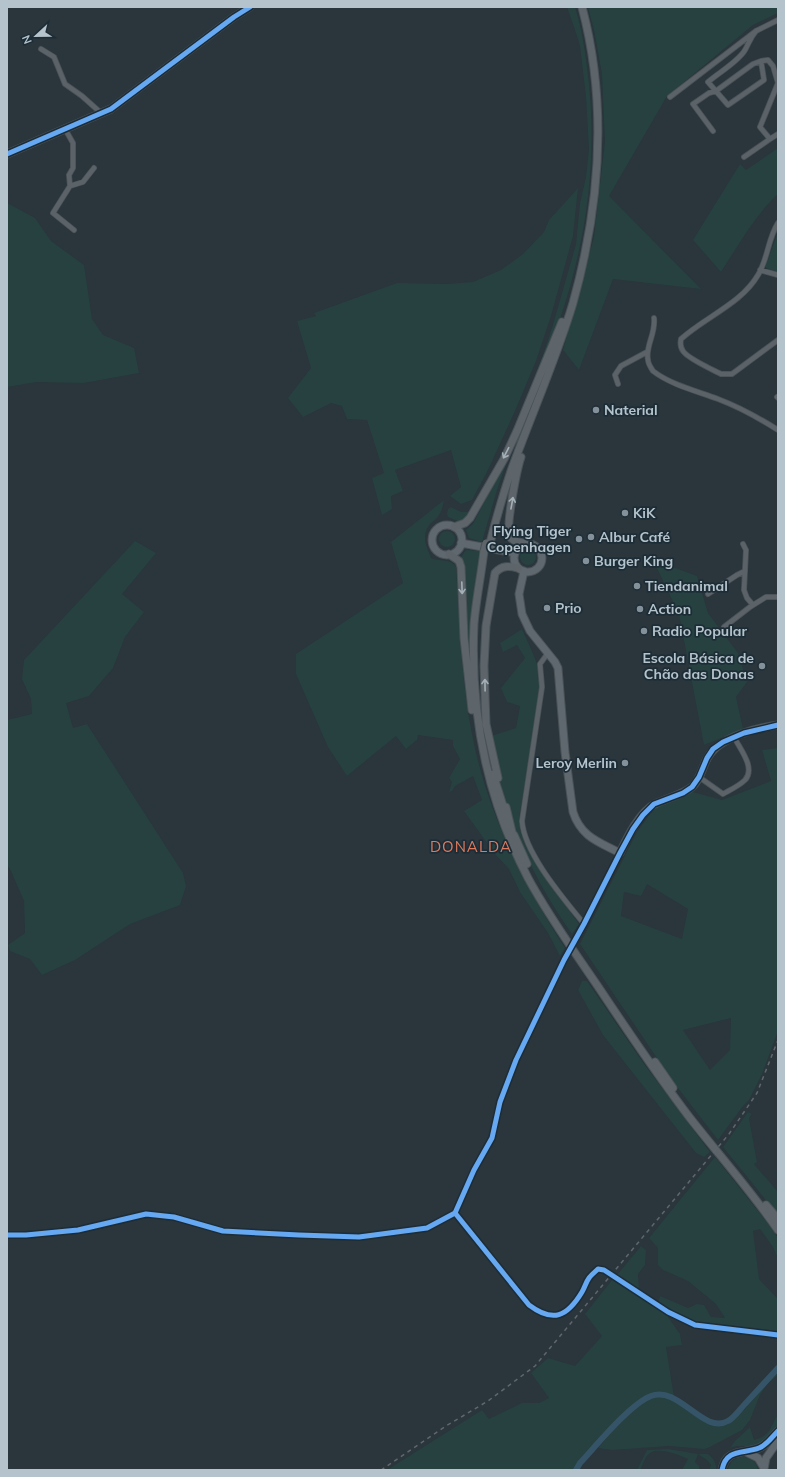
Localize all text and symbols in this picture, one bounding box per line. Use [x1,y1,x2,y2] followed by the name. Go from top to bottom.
[16,16,56,56] north arrow
[19,33,35,46] text: N
[604,401,658,419] place label: Naterial
[591,405,601,415] marker: Naterial
[502,447,509,459] one-way arrow
[508,497,516,510] one-way arrow
[633,504,656,522] place label: KiK
[620,508,630,518] marker: KiK
[487,522,571,556] place label: Flying Tiger Copenhagen
[599,528,671,546] place label: Albur Café
[586,532,596,542] marker: Albur Café
[574,534,584,544] marker: Flying Tiger Copenhagen
[594,552,673,570] place label: Burger King
[581,556,591,566] marker: Burger King
[645,577,728,595] place label: Tiendanimal
[458,581,466,594] one-way arrow
[632,581,642,591] marker: Tiendanimal
[555,599,582,617] place label: Prio
[648,600,691,618] place label: Action
[542,603,552,613] marker: Prio
[635,604,645,614] marker: Action
[652,622,748,640] place label: Radio Popular
[639,626,649,636] marker: Radio Popular
[642,649,754,683] place label: Escola Básica de Chão das Donas
[757,661,767,671] marker: Escola Básica de Chão das Donas
[481,679,489,692] one-way arrow
[535,754,617,772] place label: Leroy Merlin
[620,758,630,768] marker: Leroy Merlin
[430,837,512,856] district label: DONALDA

